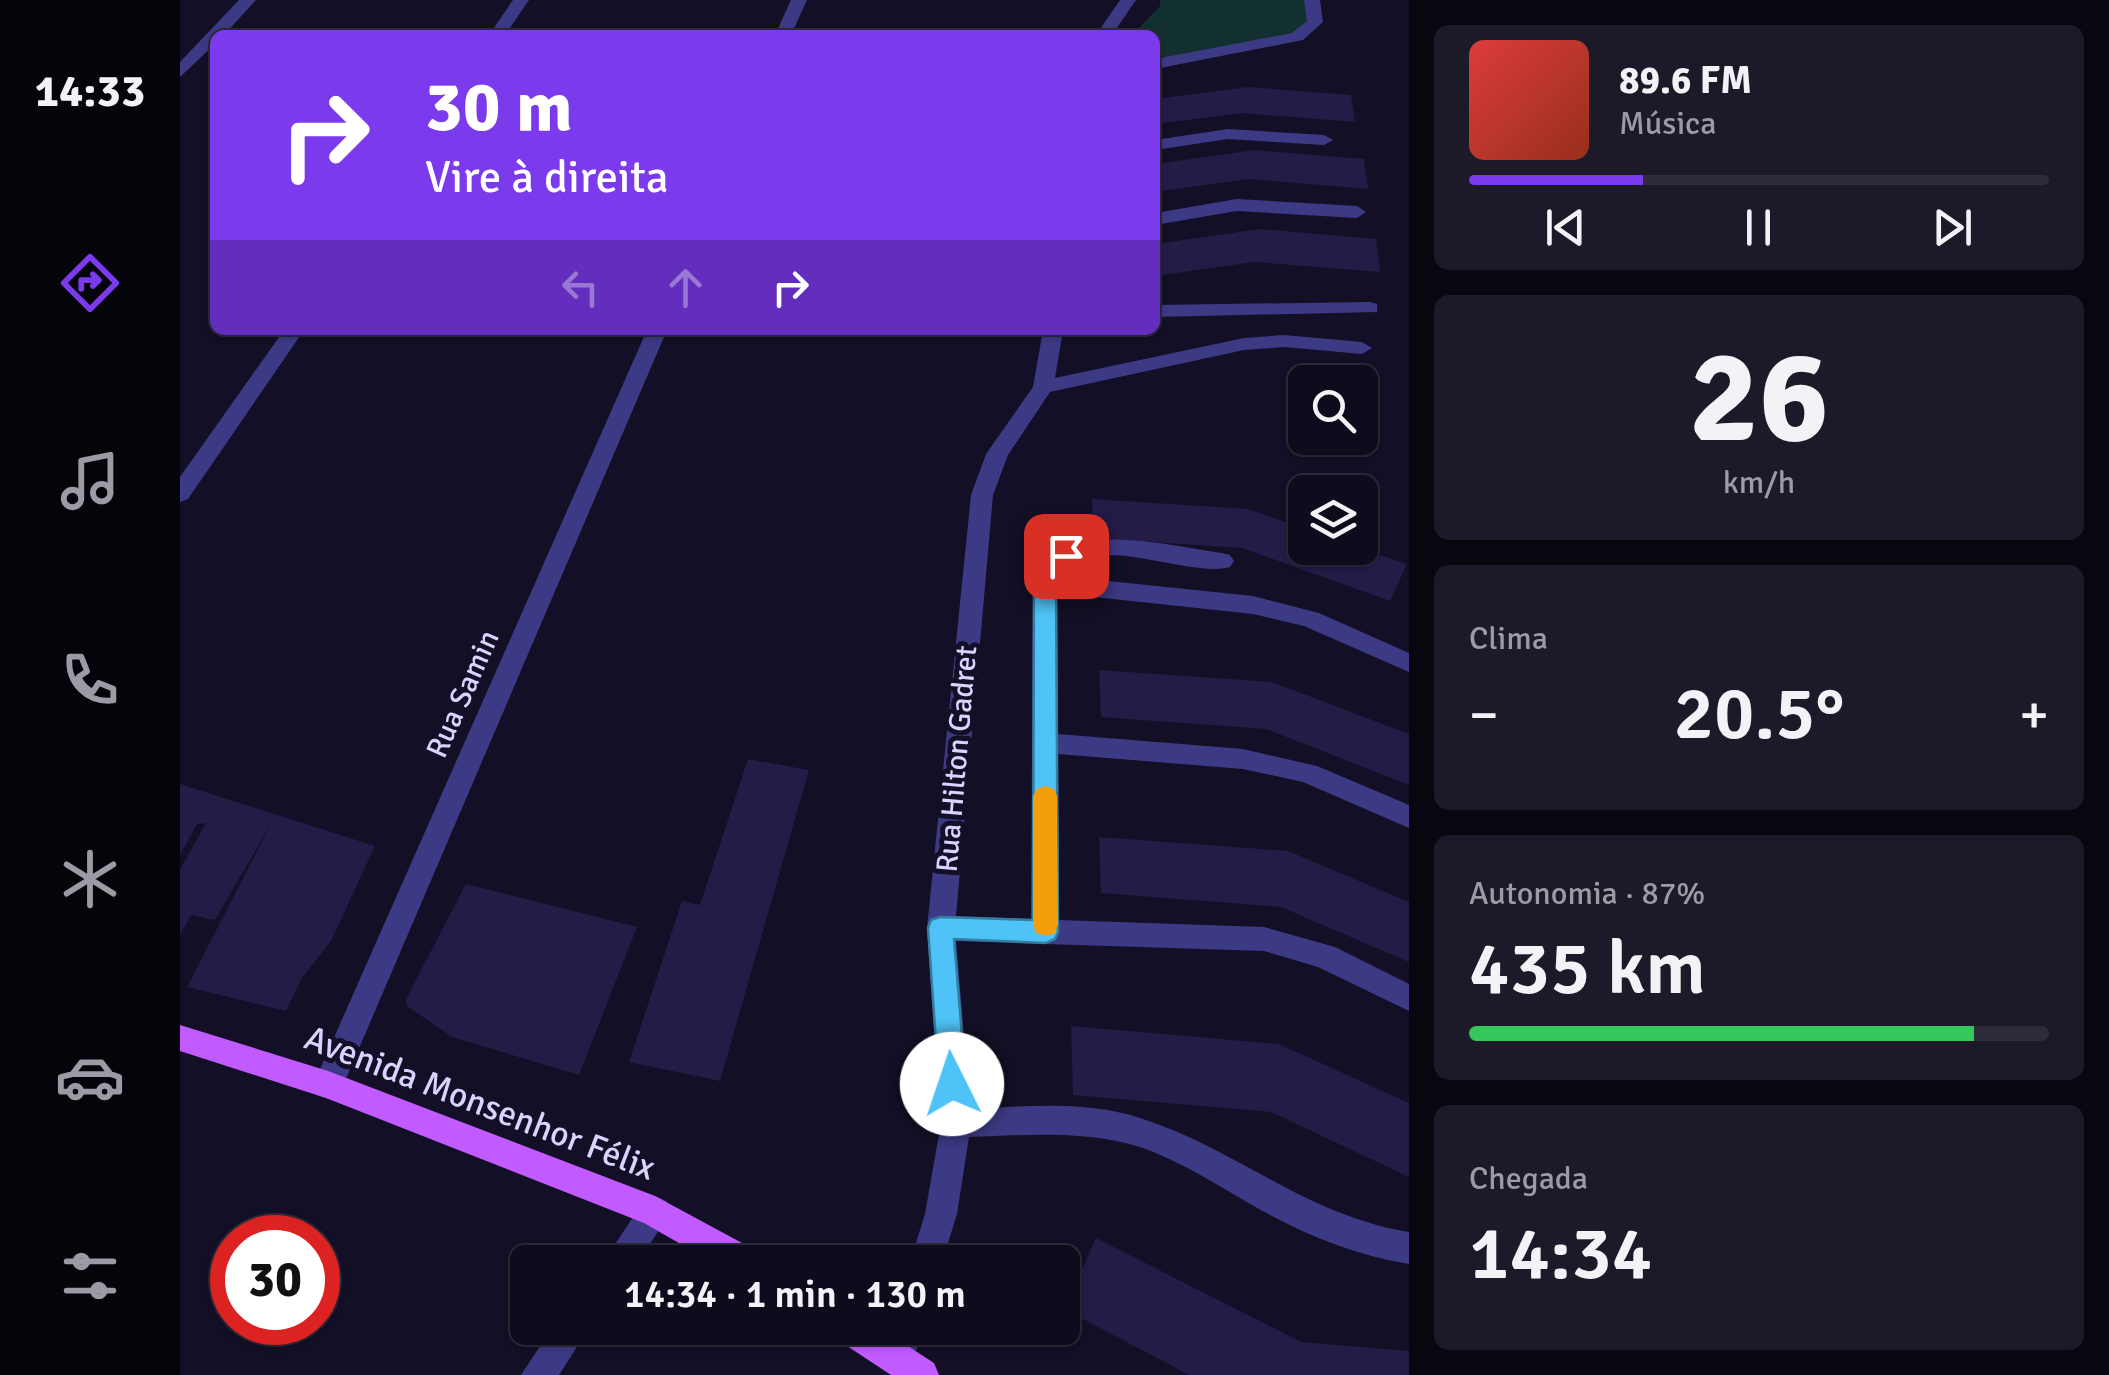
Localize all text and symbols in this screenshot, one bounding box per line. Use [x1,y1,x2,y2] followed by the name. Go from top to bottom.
[1619,57,1752,104] text: 89.6 FM
[35,64,145,119] text: 14:33
[425,64,573,150] text: 30 m
[260,70,390,200] icon: right
[1619,104,1716,143] text: Música
[425,150,669,205] text: Vire à direita
[1538,200,1593,255] icon: previous
[1731,200,1786,255] icon: pause
[1925,200,1980,255] icon: next
[55,248,125,318] icon: directions
[553,260,608,315] icon: left
[658,260,713,315] icon: ahead
[763,260,818,315] icon: right
[1689,318,1829,478] text: 26
[1288,365,1378,565] map controls
[1288,365,1378,455] button: search
[55,446,125,516] icon: music
[1723,463,1795,502] text: km/h
[1288,475,1378,565] button: layers
[1024,514,1109,599] pin
[1039,529,1094,584] icon: arrive
[1469,619,1548,658] text: Clima
[418,624,508,764] street label: Rua Samin
[929,644,985,874] street label: Rua Hilton Gadret
[55,645,125,715] icon: phone
[1673,667,1845,760] text: 20.5°
[1469,681,1499,749] text: −
[2019,681,2049,749] text: +
[55,844,125,914] icon: climate
[1469,874,1705,913] text: Autonomia · 87%
[1469,922,1706,1015] text: 435 km
[299,1016,661,1190] street label: Avenida Monsenhor Félix
[900,1032,1004,1136] position arrow
[55,1042,125,1112] icon: car
[1469,1159,1588,1198] text: Chegada
[1469,1207,1652,1300] text: 14:34
[210,1215,340,1345] speed limit sign: 30
[55,1241,125,1311] icon: filters
[624,1271,966,1318] text: 14:34 · 1 min · 130 m

